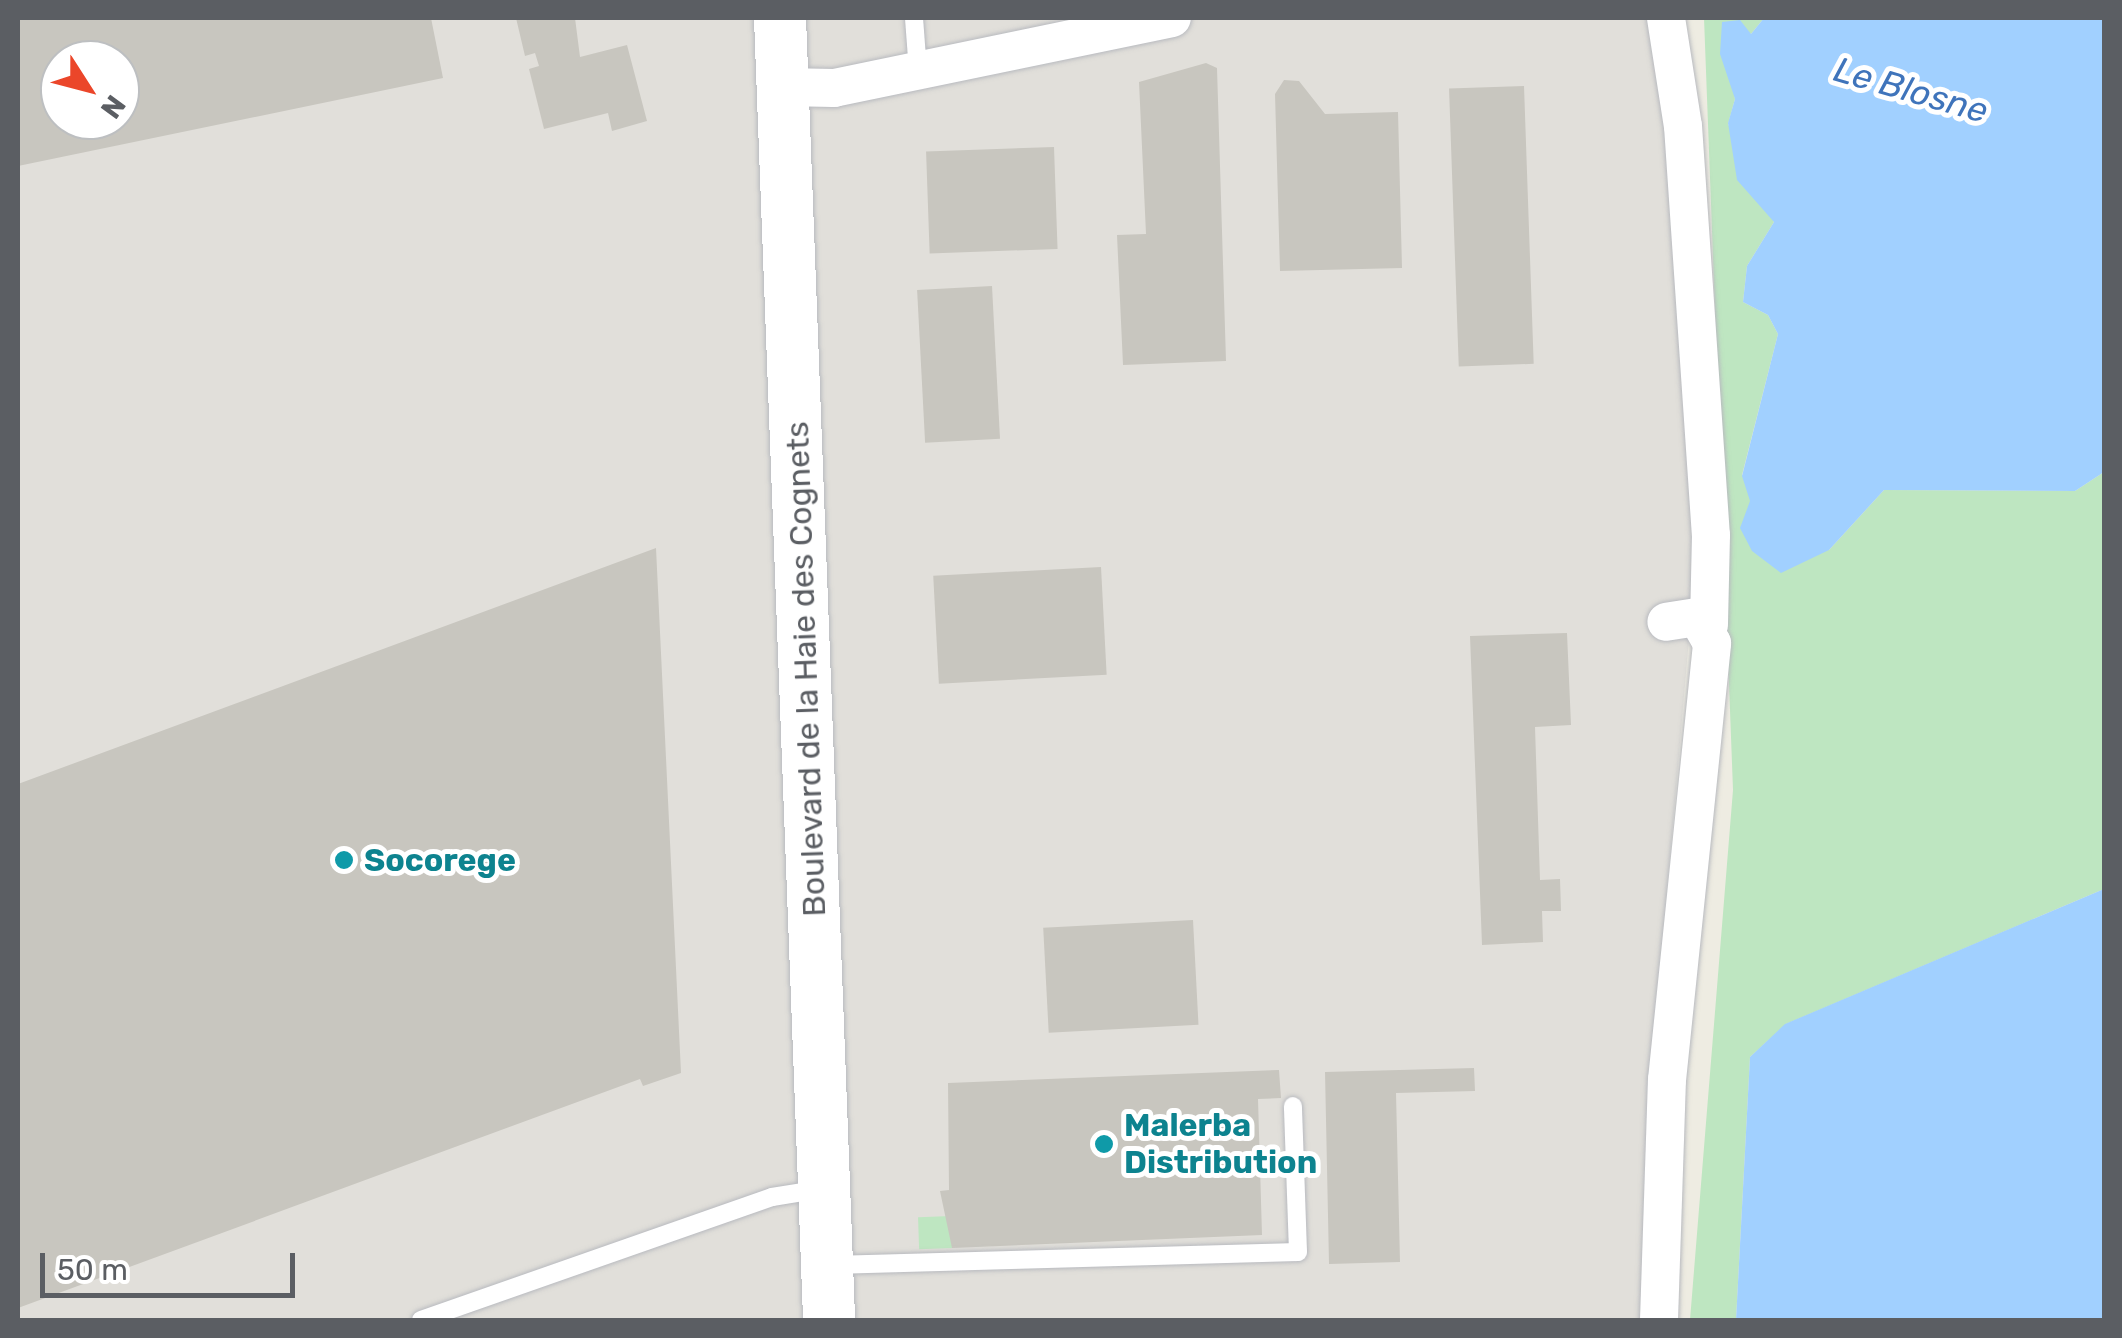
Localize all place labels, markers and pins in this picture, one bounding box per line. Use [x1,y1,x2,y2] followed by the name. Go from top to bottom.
[364,841,516,879] place label: Socorege
[333,849,355,871] marker: Socorege
[1124,1107,1317,1182] place label: Malerba Distribution
[1093,1133,1115,1155] marker: Malerba Distribution

